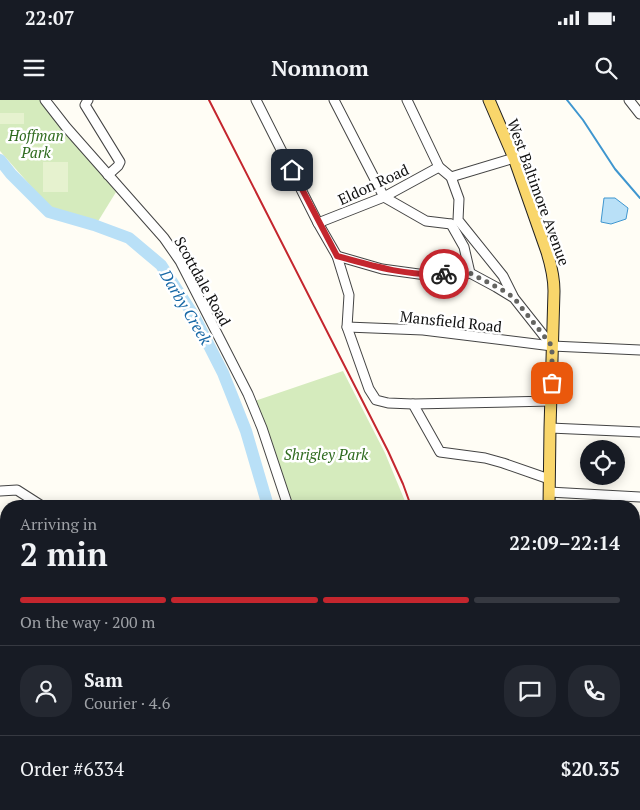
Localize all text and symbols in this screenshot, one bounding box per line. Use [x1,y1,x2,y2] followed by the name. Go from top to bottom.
[25,5,74,30] text: 22:07
[271,53,369,82] text: Nomnom
[20,54,48,82] icon: menu
[592,54,620,82] icon: search
[503,116,575,268] street label: West Baltimore Avenue
[7,125,64,162] park label: Hoffman Park
[271,149,313,191] pin
[278,156,306,184] icon: home
[334,159,412,209] street label: Eldon Road
[170,233,236,329] street label: Scottdale Road
[419,249,469,299] courier
[430,260,458,288] icon: bike
[154,264,217,349] water label: Darby Creek
[399,306,503,336] street label: Mansfield Road
[531,362,573,404] pin
[538,369,566,397] icon: bag
[580,440,625,485] map controls
[580,440,625,485] button: locate
[284,444,369,464] park label: Shrigley Park
[20,513,97,535] text: Arriving in
[509,530,620,555] text: 22:09–22:14
[20,533,108,575] text: 2 min
[20,611,155,633] text: On the way · 200 m
[20,665,72,717] button: person
[504,665,556,717] button: chat
[568,665,620,717] button: phone
[84,667,123,692] text: Sam
[84,692,170,714] text: Courier · 4.6
[20,756,124,781] text: Order #6334
[561,756,620,781] text: $20.35

